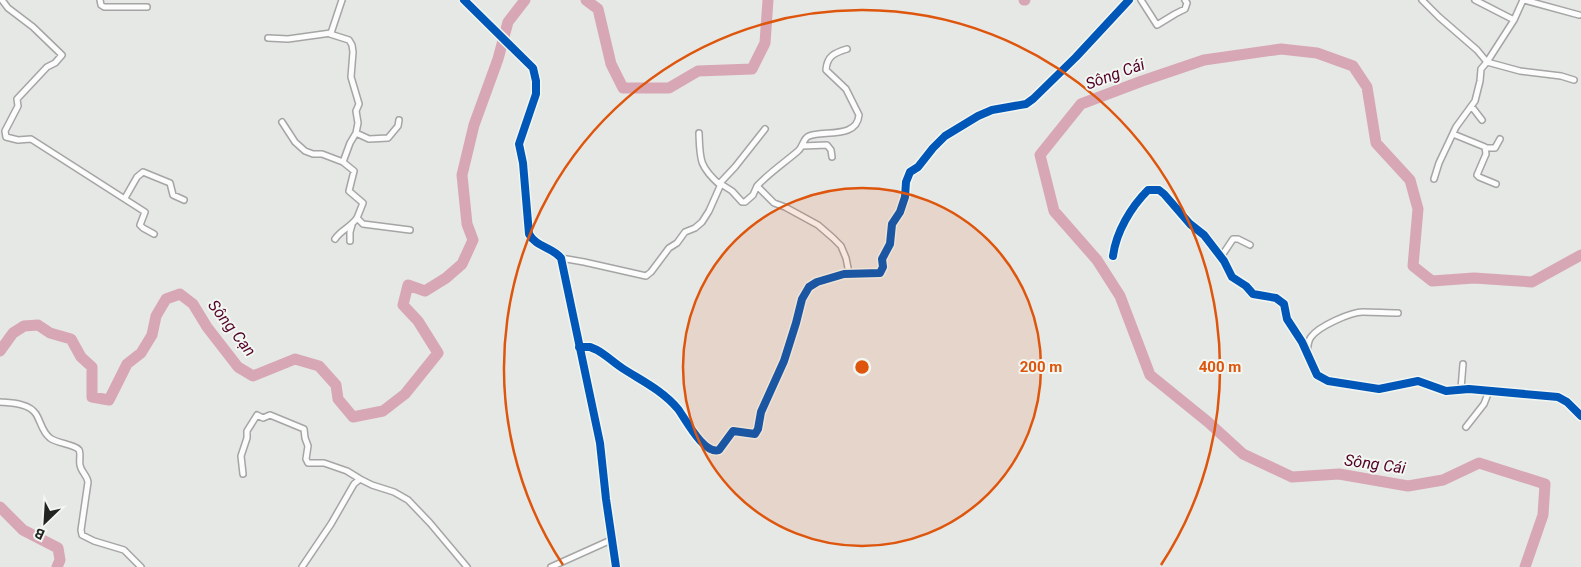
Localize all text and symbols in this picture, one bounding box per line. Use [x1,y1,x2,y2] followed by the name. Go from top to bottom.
[1083,54,1147,93] water label: Sông Cái
[204,296,260,360] water label: Sông Cạn
[853,358,871,376] centre of rings
[1020,358,1062,376] text: 200 m
[1199,358,1241,376] text: 400 m
[1343,450,1407,478] water label: Sông Cái
[20,497,70,547] north arrow
[32,525,47,543] text: B

